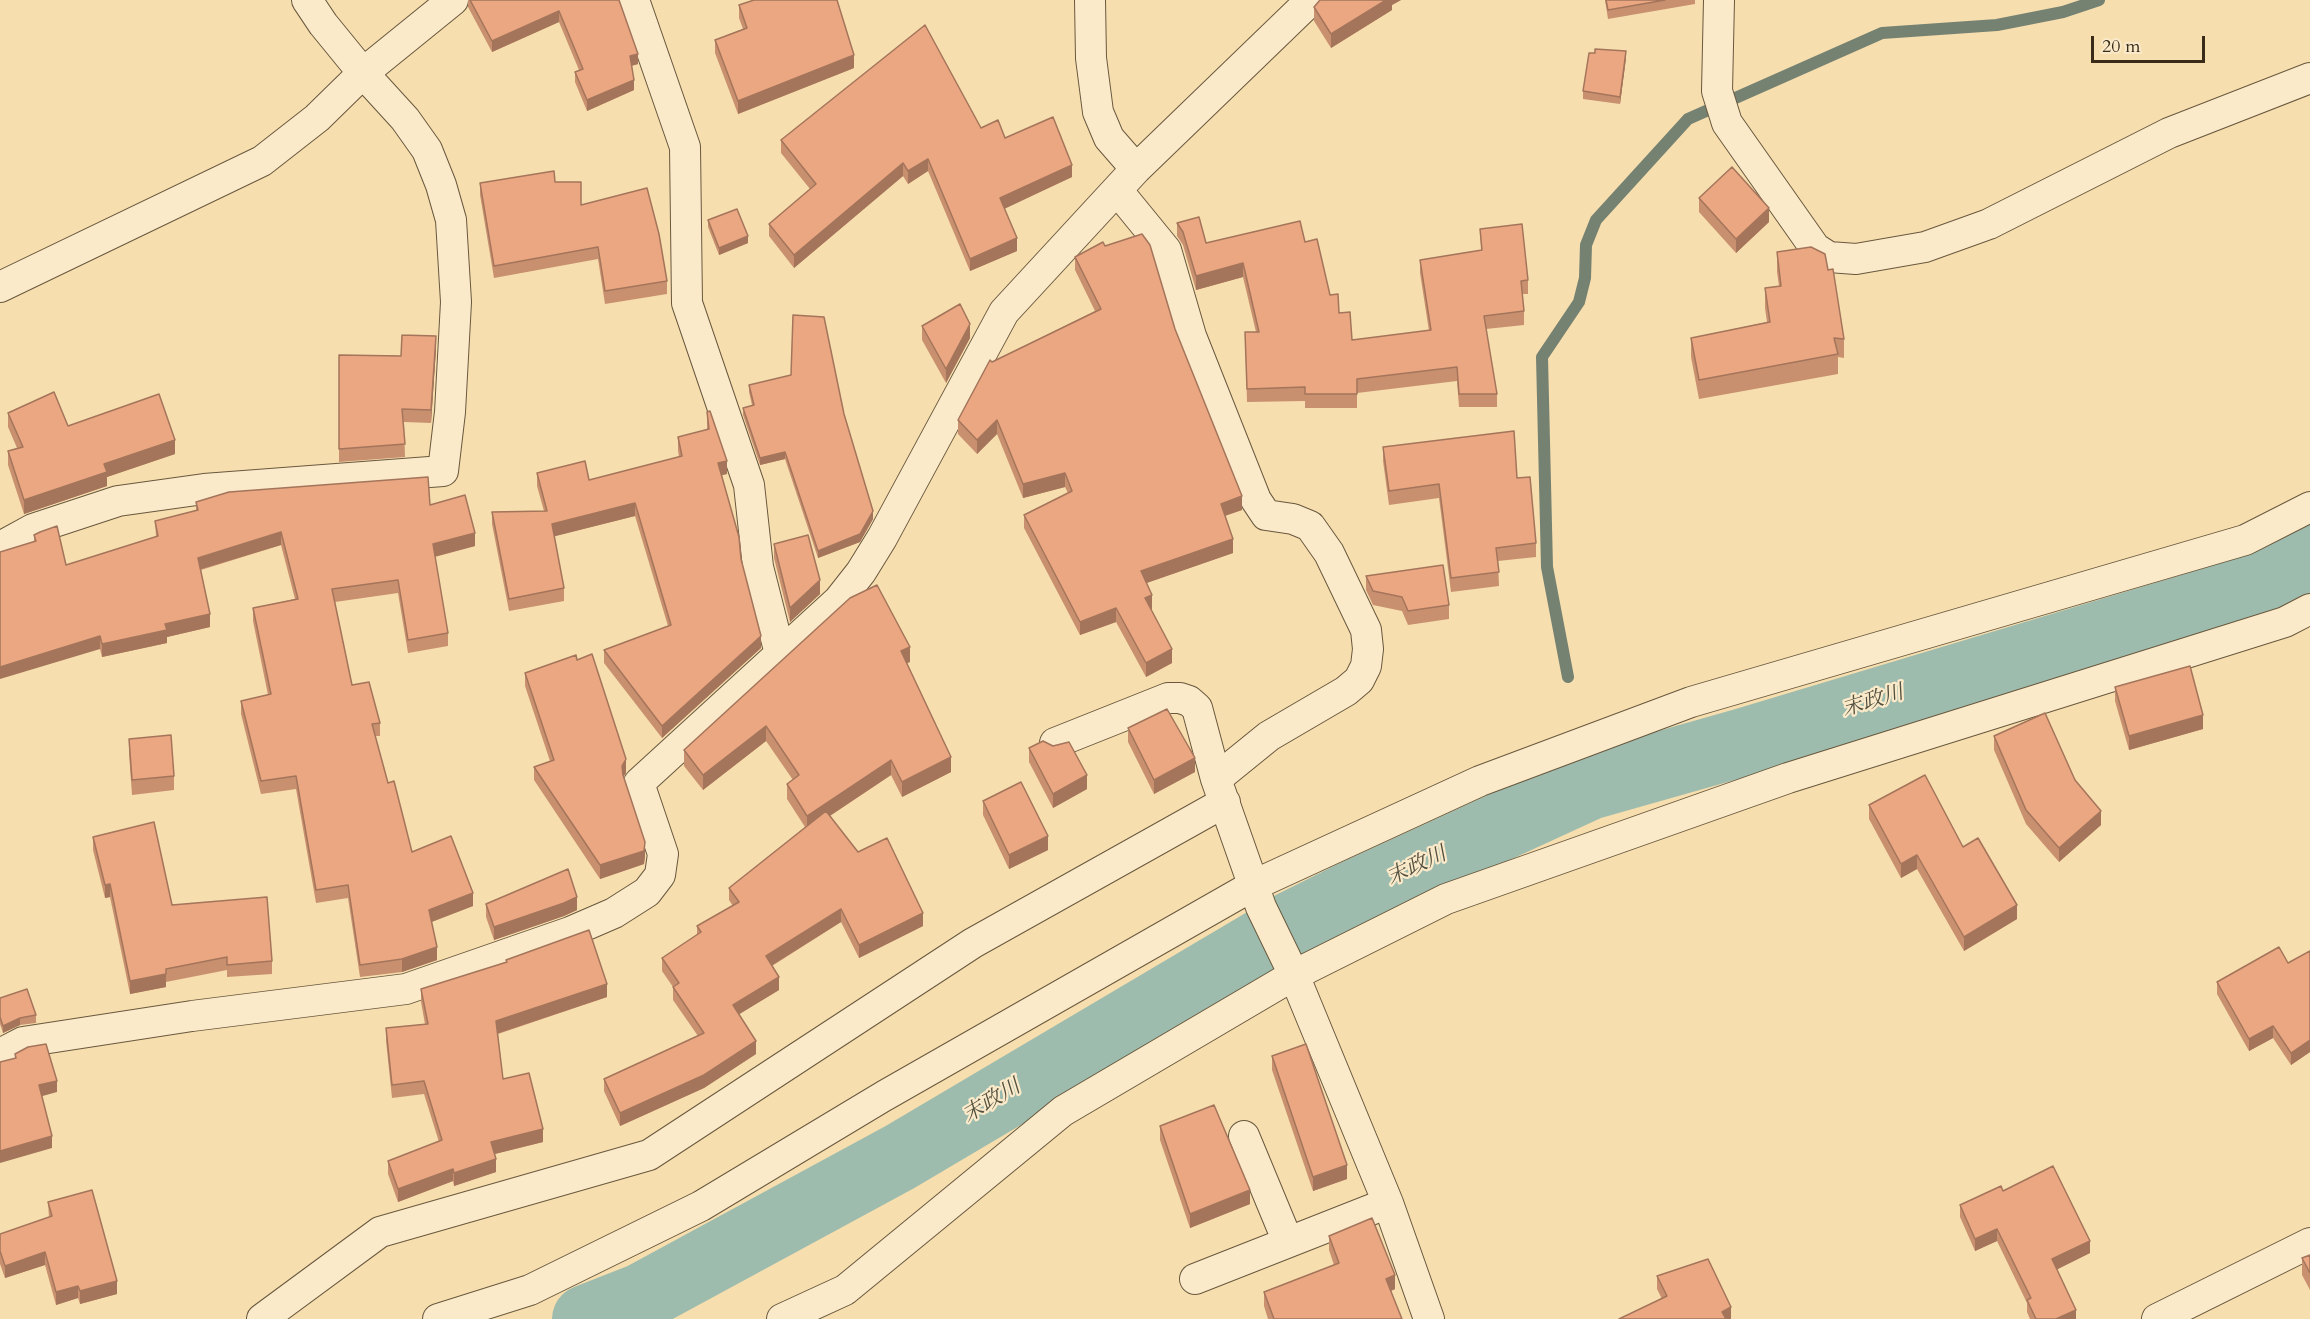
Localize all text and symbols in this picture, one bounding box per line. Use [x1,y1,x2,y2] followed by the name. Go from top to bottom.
[2094,24,2208,62] scale bar
[2102,34,2141,59] text: 20 m
[1839,681,1907,723] water label: 末政川
[1383,842,1451,892] water label: 末政川
[959,1075,1025,1129] water label: 末政川

